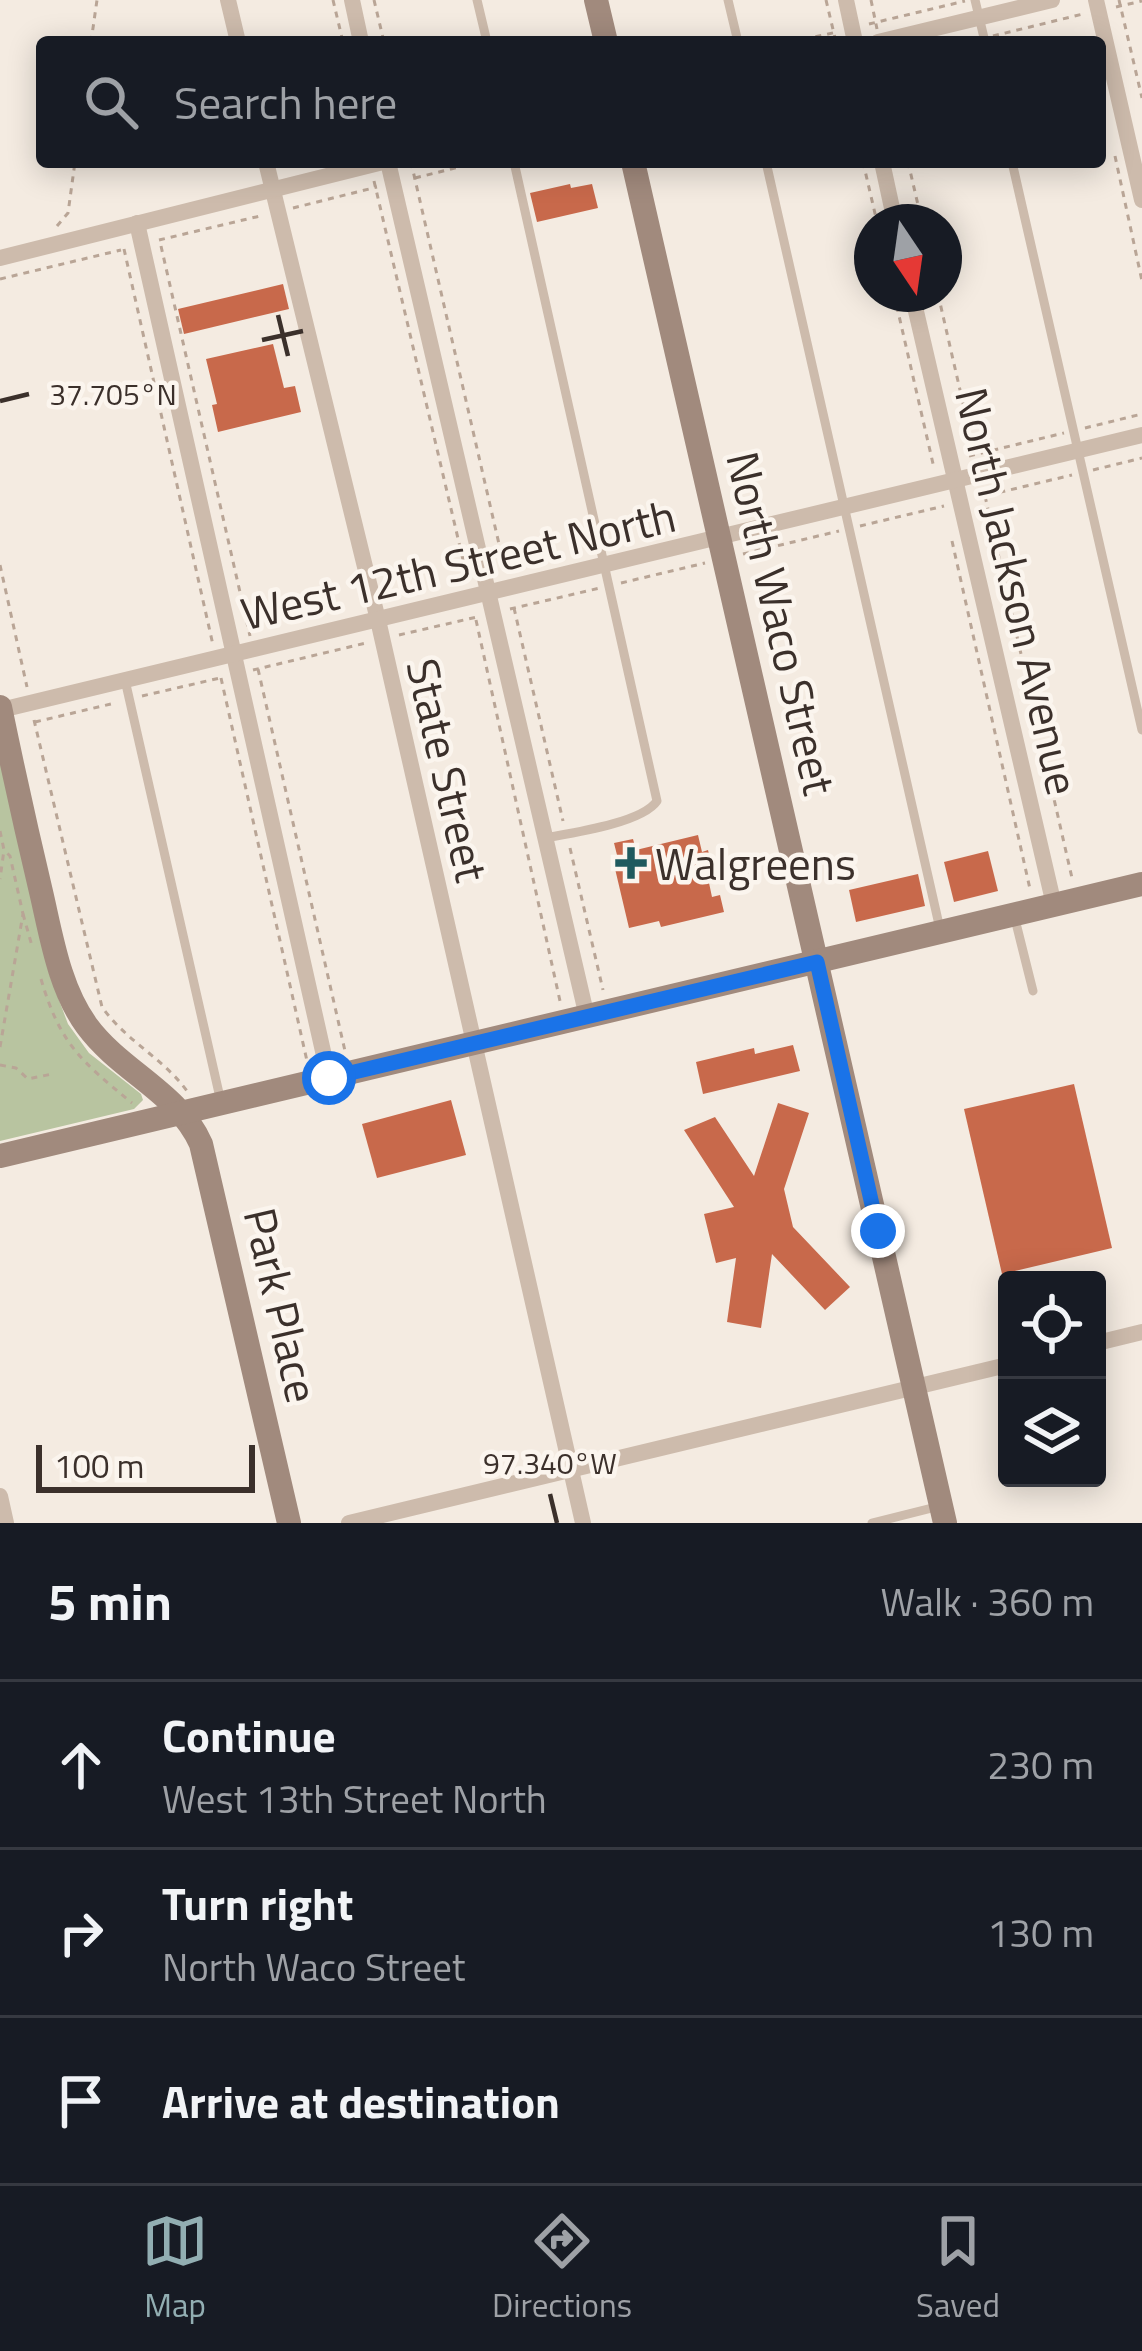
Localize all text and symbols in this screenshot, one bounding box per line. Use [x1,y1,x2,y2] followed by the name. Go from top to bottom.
[36,36,1106,168] search box
[174,68,397,136] text: Search here
[78,69,144,135] icon: search
[854,204,962,312] north arrow
[49,371,177,417] text: 37.705°N
[938,381,1098,801] street label: North Jackson Avenue
[709,445,855,801] street label: North Waco Street
[234,481,682,647] street label: West 12th Street North
[389,652,507,888] street label: State Street
[655,829,856,897] place label: Walgreens
[618,850,644,876] marker: Walgreens
[302,1051,356,1105] route start
[227,1201,337,1409] street label: Park Place
[851,1204,905,1258] route end
[998,1271,1106,1487] map controls
[998,1271,1106,1379] button: locate
[998,1379,1106,1487] button: layers
[36,1439,255,1492] scale bar
[483,1440,617,1486] text: 97.340°W
[54,1441,144,1491] text: 100 m
[48,1562,172,1640] text: 5 min
[880,1572,1094,1631] text: Walk · 360 m
[162,1701,336,1769] text: Continue
[48,1732,114,1798] icon: ahead
[987,1735,1094,1794] text: 230 m
[162,1769,547,1828] text: West 13th Street North
[162,1869,353,1937] text: Turn right
[48,1900,114,1966] icon: right
[987,1903,1094,1962] text: 130 m
[162,1937,465,1996] text: North Waco Street
[162,2067,560,2135] text: Arrive at destination
[48,2068,114,2134] icon: arrive
[142,2208,208,2330] tab: Map
[492,2208,632,2330] tab: Directions
[916,2208,1000,2330] tab: Saved

